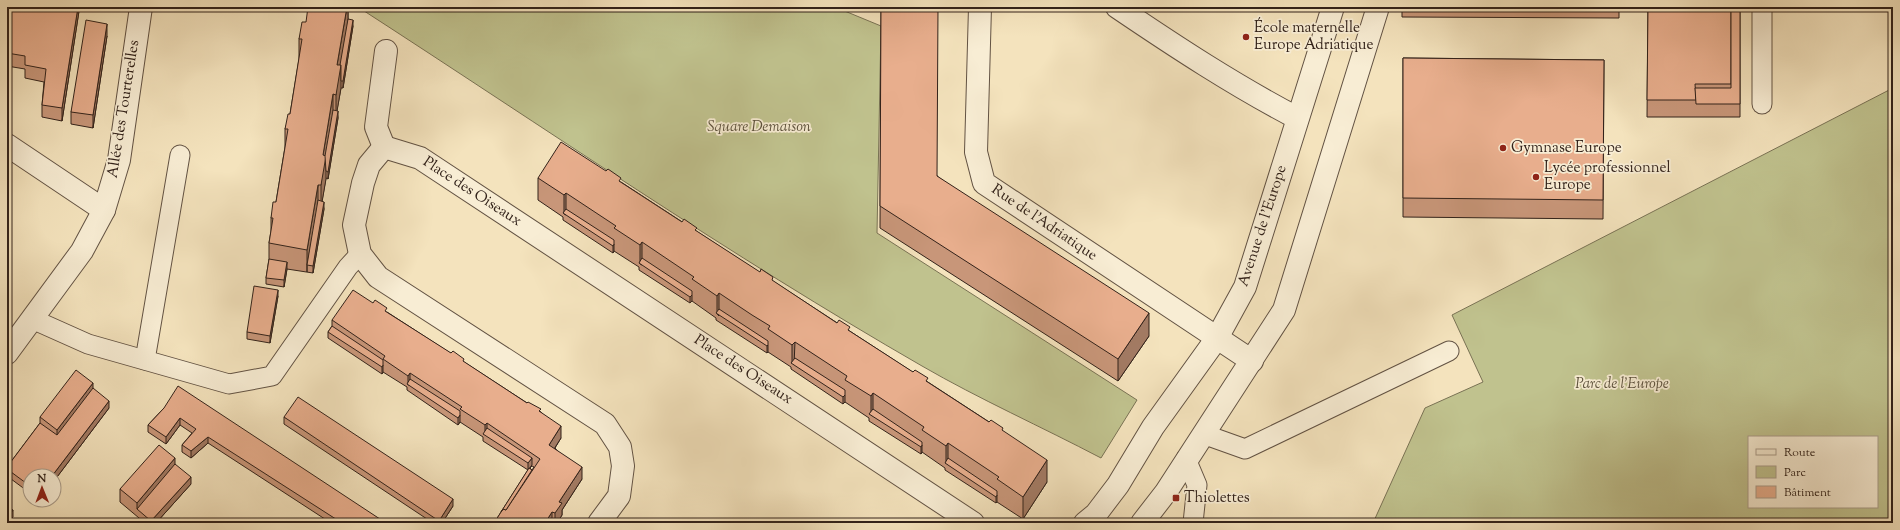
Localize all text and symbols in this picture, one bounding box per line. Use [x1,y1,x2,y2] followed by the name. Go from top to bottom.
[1254,17,1374,56] place label: École maternelle Europe Adriatique
[1241,32,1251,42] marker: École maternelle Europe Adriatique
[103,38,145,180] street label: Allée des Tourterelles
[707,117,811,138] park label: Square Demaison
[1511,138,1622,159] place label: Gymnase Europe
[1498,143,1508,153] marker: Gymnase Europe
[418,152,526,232] street label: Place des Oiseaux
[1544,158,1671,196] place label: Lycée professionnel Europe
[1233,163,1293,289] street label: Avenue de l'Europe
[1531,172,1541,182] marker: Lycée professionnel Europe
[987,180,1101,266] street label: Rue de l'Adriatique
[689,330,797,410] street label: Place des Oiseaux
[1575,374,1669,395] park label: Parc de l'Europe
[1748,436,1878,508] legend
[1784,444,1816,462] text: Route
[1784,464,1806,482] text: Parc
[22,468,62,508] north arrow
[36,471,47,487] text: N
[1784,484,1831,502] text: Bâtiment
[1184,488,1250,509] place label: Thiolettes
[1171,493,1181,503] marker: Thiolettes

